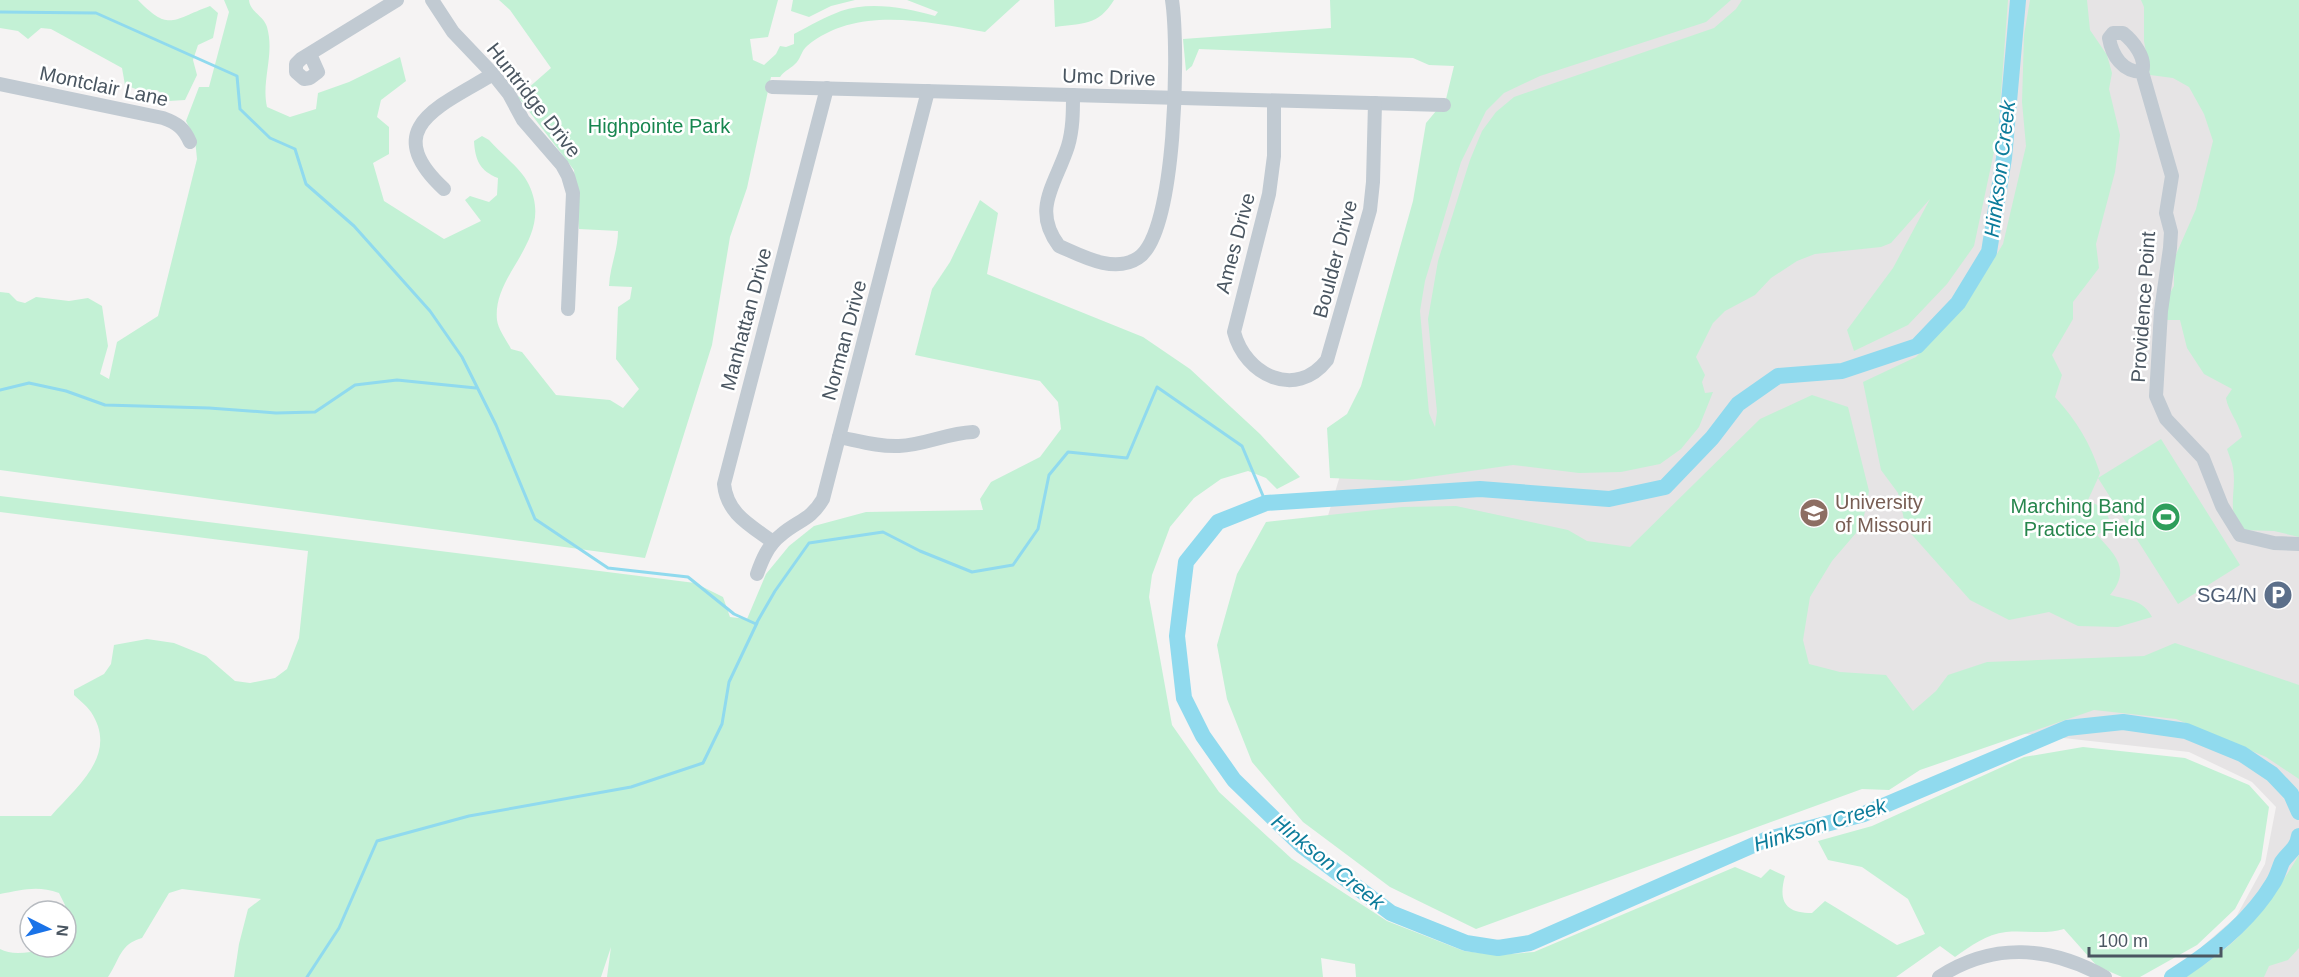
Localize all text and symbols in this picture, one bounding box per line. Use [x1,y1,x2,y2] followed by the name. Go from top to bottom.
[483,38,585,162] street label: Huntridge Drive
[38,62,170,110] street label: Montclair Lane
[1062,64,1156,90] street label: Umc Drive
[1980,98,2019,239] water label: Hinkson Creek
[588,115,731,137] park label: Highpointe Park
[1211,190,1259,296] street label: Ames Drive
[1309,198,1361,320] street label: Boulder Drive
[2127,230,2159,383] street label: Providence Point
[716,245,776,393] street label: Manhattan Drive
[817,278,871,402] street label: Norman Drive
[1835,491,1932,536] place label: University of Missouri
[2010,495,2145,540] place label: Marching Band Practice Field
[1798,497,1830,529] school or university icon: University of Missouri
[2150,501,2182,533] sports icon: Marching Band Practice Field
[2262,579,2294,611] parking icon: SG4/N
[2197,584,2257,606] place label: SG4/N
[1751,793,1890,856] water label: Hinkson Creek
[1268,809,1390,915] water label: Hinkson Creek
[18,899,78,959] north arrow
[2089,920,2221,958] scale bar
[53,924,71,937] text: N
[2098,931,2148,951] text: 100 m

